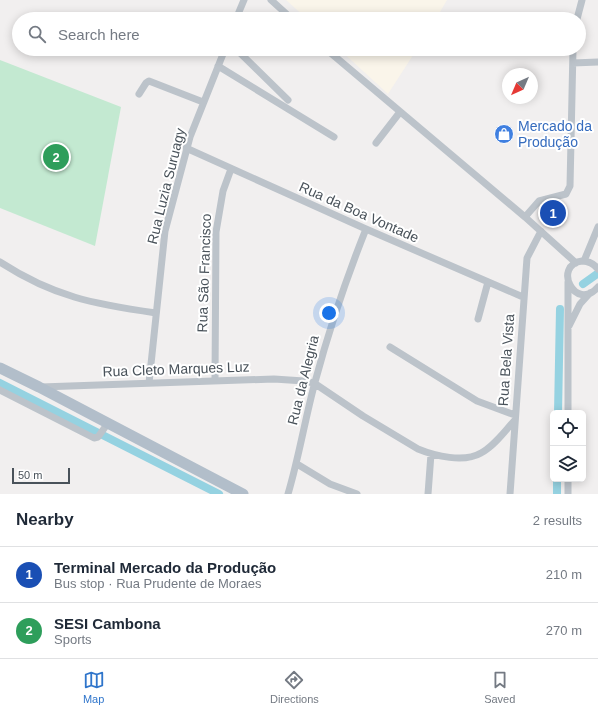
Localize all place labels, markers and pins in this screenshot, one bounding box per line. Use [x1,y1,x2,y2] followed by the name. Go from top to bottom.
[518,118,592,150] place label: Mercado da Produção
[493,123,515,145] shop icon: Mercado da Produção
[43,142,69,172] pin: 2
[540,198,566,228] pin: 1

